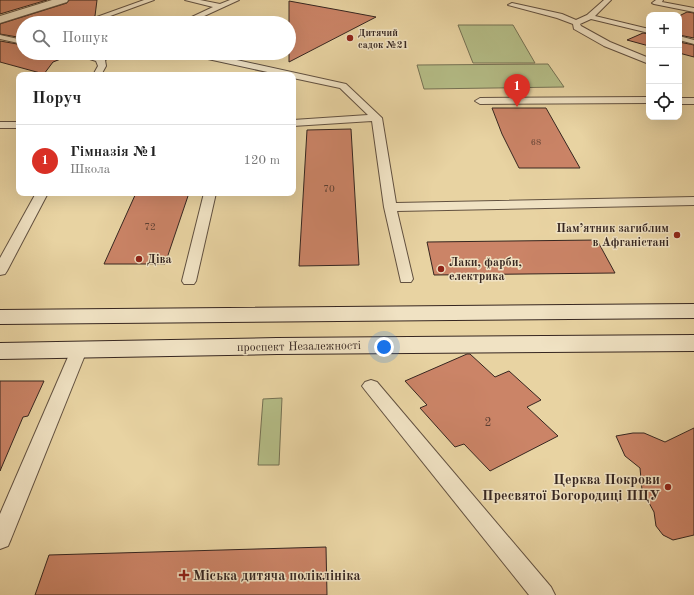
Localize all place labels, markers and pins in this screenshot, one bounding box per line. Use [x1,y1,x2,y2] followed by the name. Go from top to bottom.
[358,28,408,50] place label: Дитячий садок №21
[345,33,355,43] marker: Дитячий садок №21
[504,74,530,107] pin: 1
[556,223,669,249] place label: Пам’ятник загиблим в Афганістані
[672,230,682,240] marker: Пам’ятник загиблим в Афганістані
[134,254,144,264] marker: Діва
[147,254,172,266] place label: Діва
[449,257,522,283] place label: Лаки, фарби, електрика
[436,264,446,274] marker: Лаки, фарби, електрика
[482,473,660,503] place label: Церква Покрови Пресвятої Богородиці ПЦУ
[663,482,673,492] marker: Церква Покрови Пресвятої Богородиці ПЦУ
[178,569,190,581] marker: Міська дитяча поліклініка
[193,569,361,583] place label: Міська дитяча поліклініка

